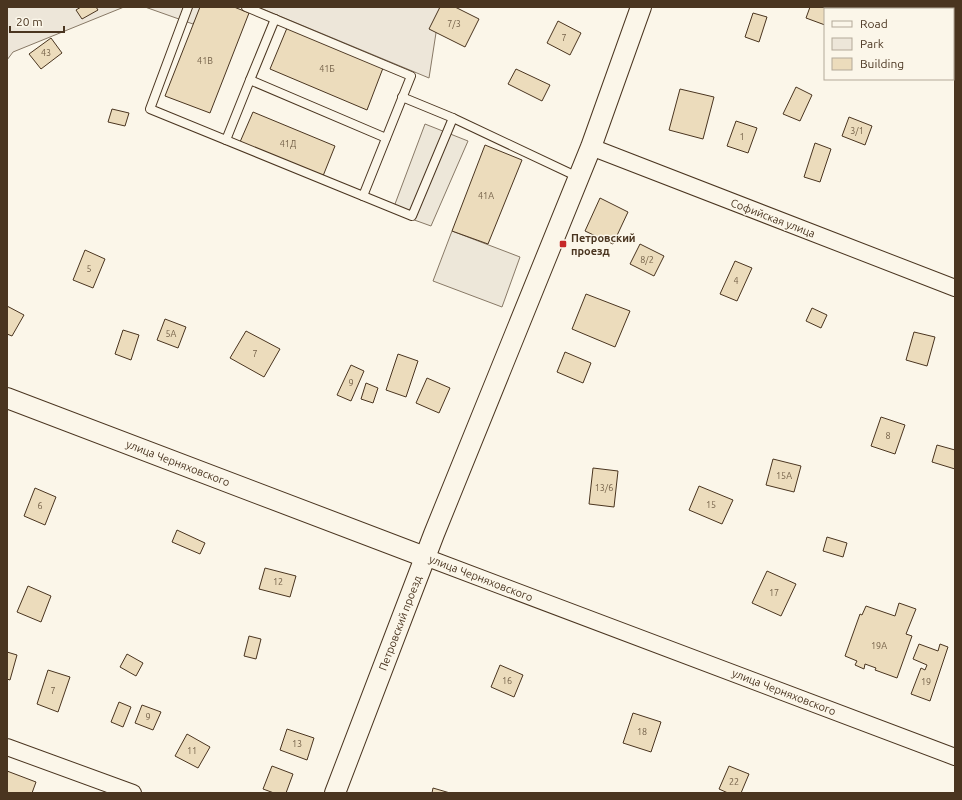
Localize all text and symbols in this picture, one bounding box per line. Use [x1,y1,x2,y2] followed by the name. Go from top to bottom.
[10,8,64,34] scale bar
[824,8,954,80] legend
[16,15,43,28] text: 20 m
[860,17,888,30] text: Road
[447,19,461,29] house number: 7/3
[561,33,567,43] house number: 7
[860,37,884,50] text: Park
[41,48,51,58] house number: 43
[197,56,213,66] house number: 41В
[860,57,904,70] text: Building
[319,64,335,74] house number: 41Б
[850,126,864,136] house number: 3/1
[739,132,745,142] house number: 1
[280,139,296,149] house number: 41Д
[478,191,494,201] house number: 41А
[729,196,817,240] street label: Софийская улица
[571,232,636,257] place label: Петровский проезд
[558,239,568,249] marker: Петровский проезд
[640,255,654,265] house number: 8/2
[86,264,92,274] house number: 5
[733,276,739,286] house number: 4
[166,329,177,339] house number: 5А
[252,349,258,359] house number: 7
[348,378,354,388] house number: 9
[885,431,891,441] house number: 8
[124,438,232,488] street label: улица Черняховского
[776,471,792,481] house number: 15А
[595,483,613,493] house number: 13/6
[706,500,716,510] house number: 15
[37,501,43,511] house number: 6
[427,553,535,603] street label: улица Черняховского
[376,573,424,672] street label: Петровский проезд
[273,577,283,587] house number: 12
[769,588,779,598] house number: 17
[871,641,887,651] house number: 19А
[730,667,838,717] street label: улица Черняховского
[502,676,512,686] house number: 16
[921,677,931,687] house number: 19
[50,686,56,696] house number: 7
[145,712,151,722] house number: 9
[637,727,647,737] house number: 18
[292,739,302,749] house number: 13
[187,746,197,756] house number: 11
[729,777,739,787] house number: 22

